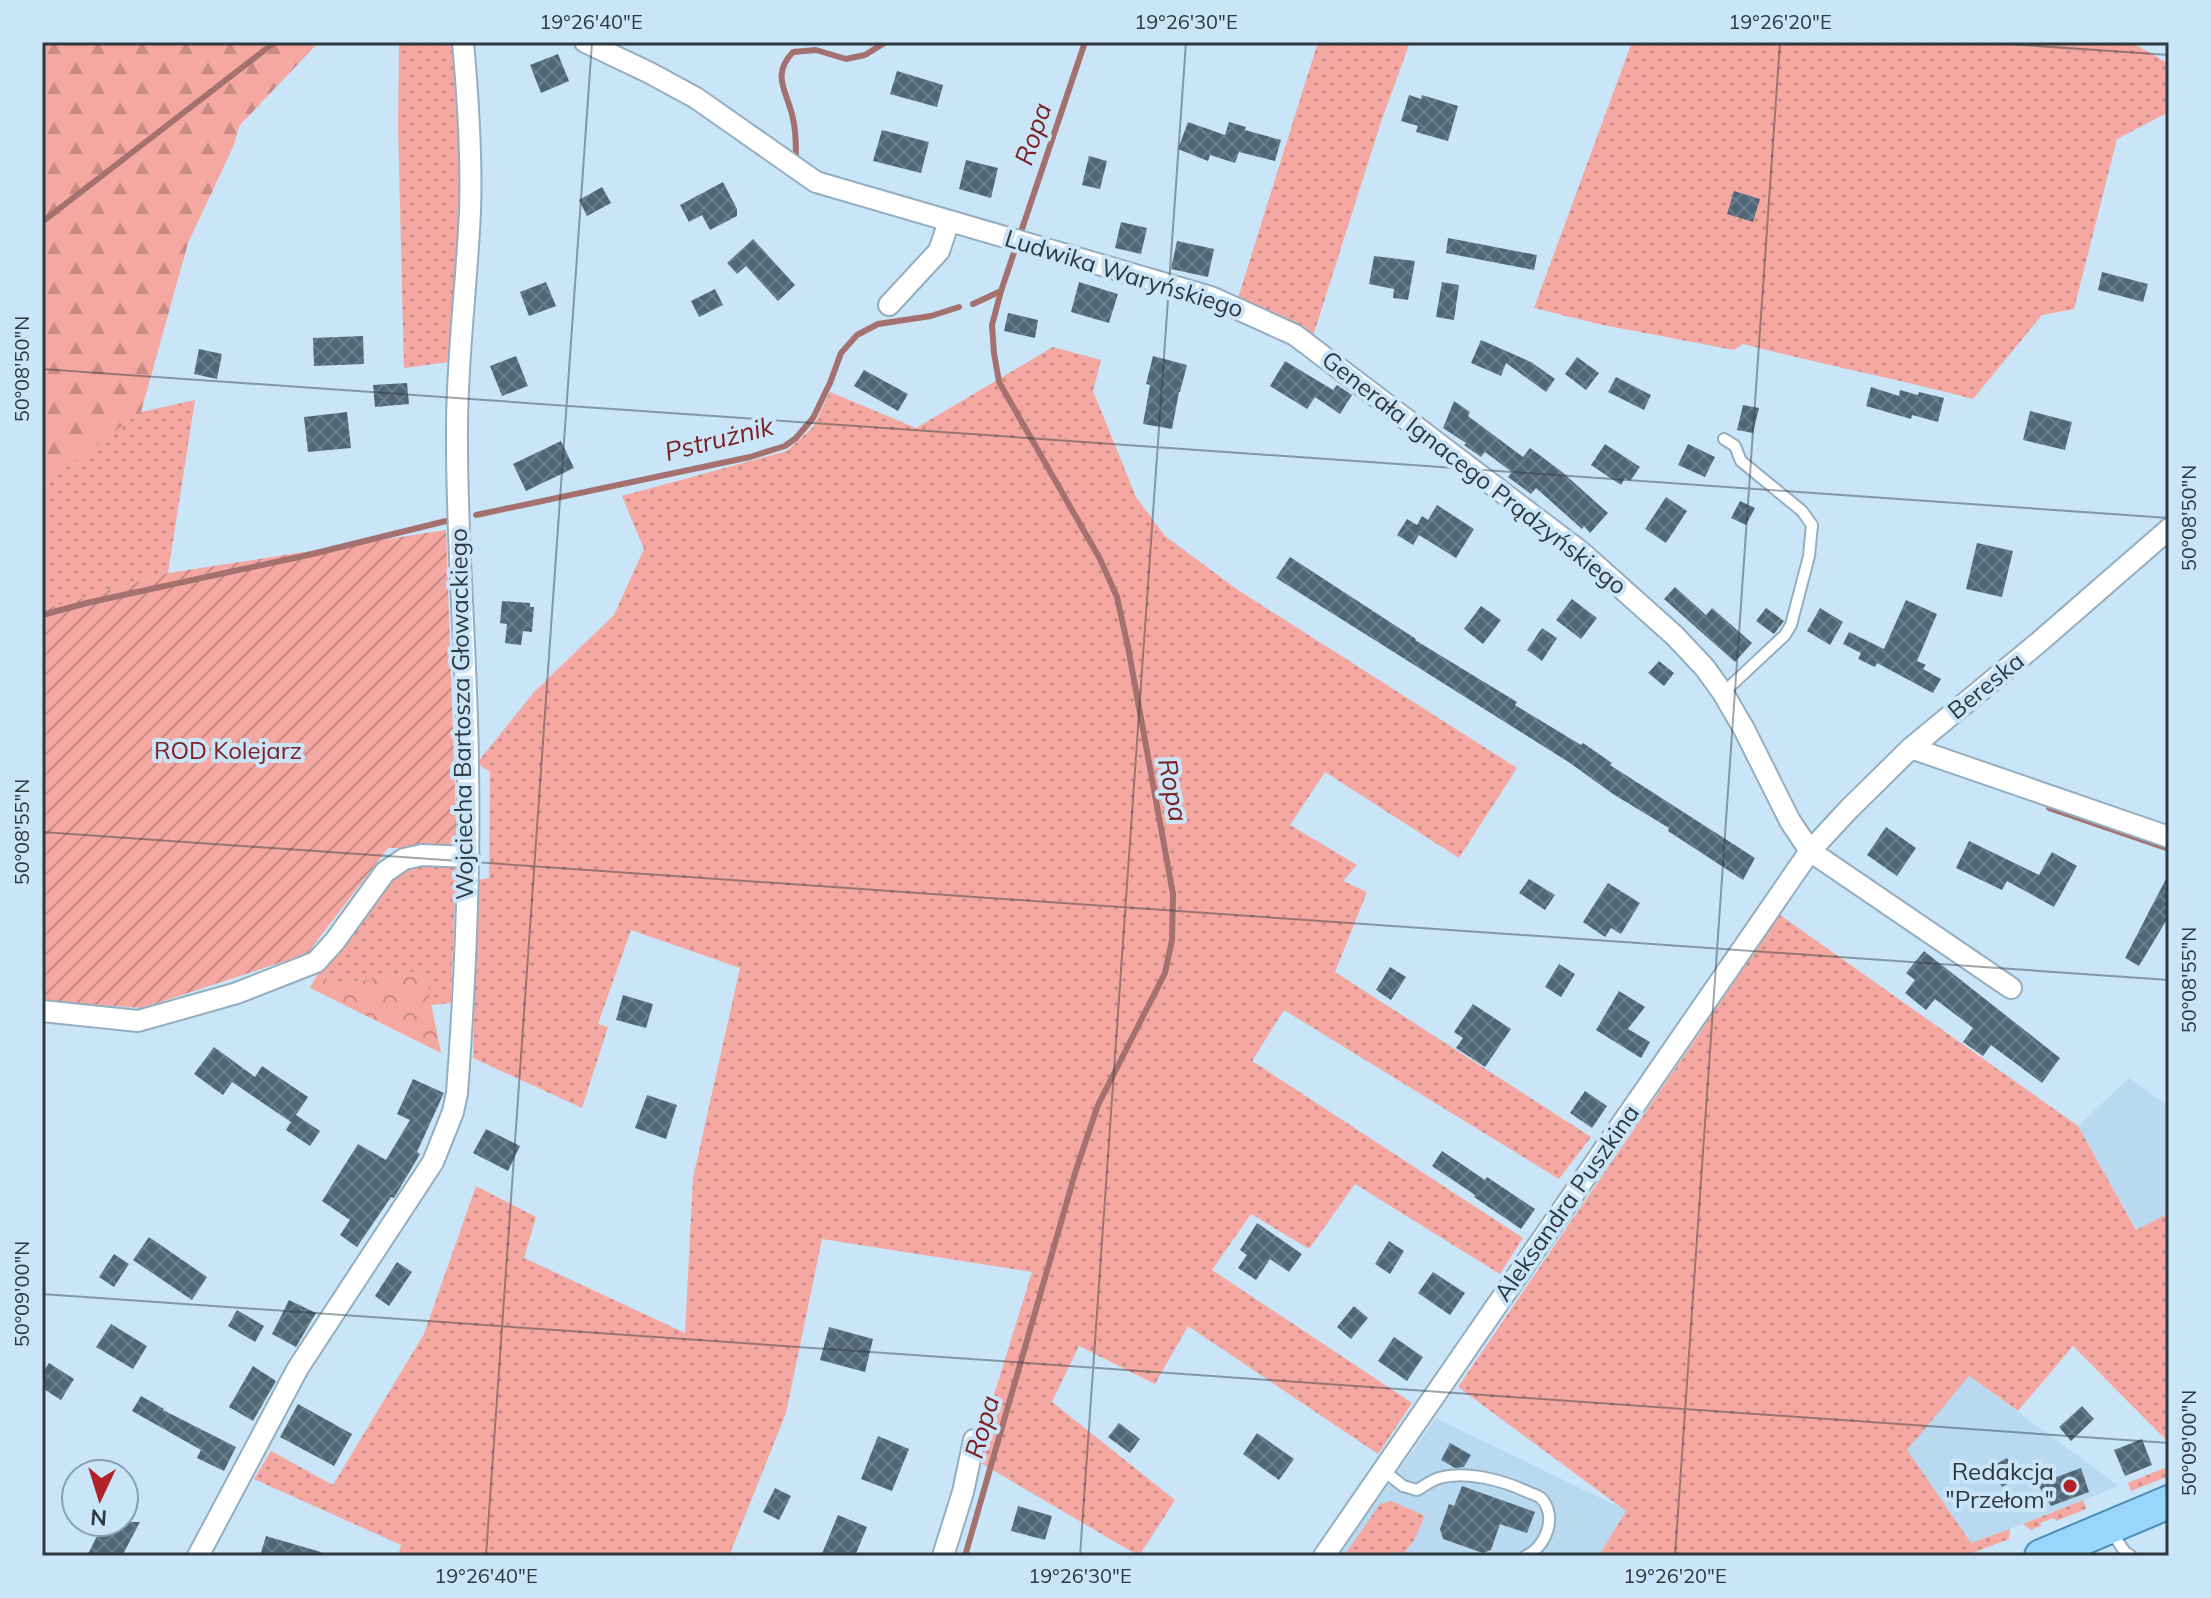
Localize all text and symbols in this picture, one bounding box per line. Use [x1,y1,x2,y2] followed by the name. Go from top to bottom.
[539,9,643,34] text: 19°26'40"E
[1134,9,1238,34] text: 19°26'30"E
[1728,9,1832,34] text: 19°26'20"E
[1007,98,1059,169] water label: Ropa
[1001,222,1247,324] street label: Ludwika Waryńskiego
[9,316,34,422] text: 50°08'50"N
[1316,344,1633,601] street label: Generała Ignacego Prądzyńskiego
[661,409,777,468] water label: Pstrużnik
[2176,465,2201,571] text: 50°08'50"N
[443,528,479,900] street label: Wojciecha Bartosza Głowackiego
[1941,645,2030,725] street label: Bereska
[154,735,302,765] park label: ROD Kolejarz
[1151,755,1196,824] water label: Ropa
[9,779,34,885] text: 50°08'55"N
[2176,927,2201,1033] text: 50°08'55"N
[1487,1099,1645,1306] street label: Aleksandra Puszkina
[9,1241,34,1347] text: 50°09'00"N
[2176,1390,2201,1496] text: 50°09'00"N
[957,1392,1006,1462] water label: Ropa
[1945,1456,2054,1514] place label: Redakcja "Przełom"
[60,1458,140,1538] north arrow
[2061,1477,2079,1495] marker: Redakcja "Przełom"
[89,1503,108,1532] text: N
[434,1563,538,1588] text: 19°26'40"E
[1028,1563,1132,1588] text: 19°26'30"E
[1623,1563,1727,1588] text: 19°26'20"E

